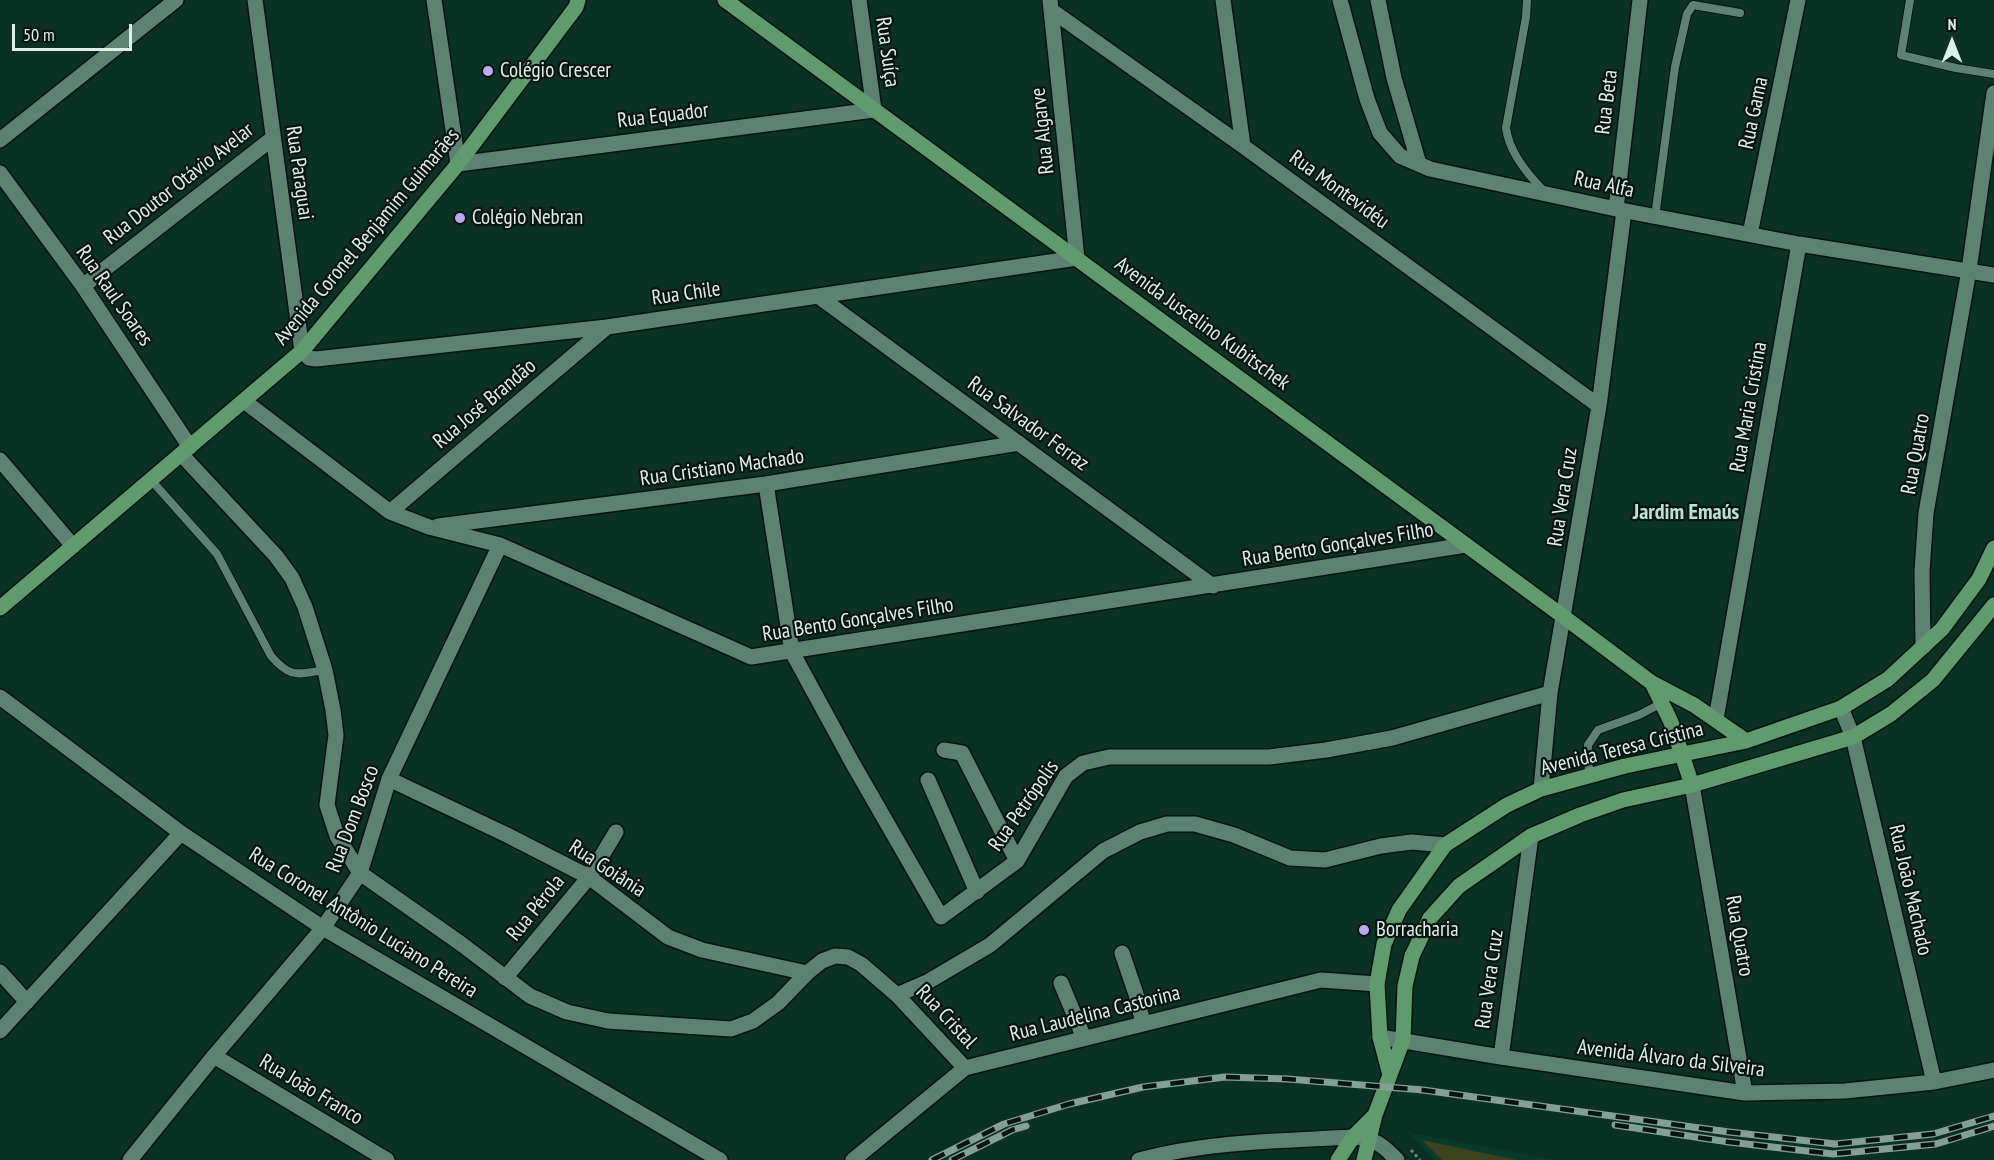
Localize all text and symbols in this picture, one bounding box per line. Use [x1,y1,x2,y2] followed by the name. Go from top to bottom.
[15,12,135,50] scale bar
[1922,12,1982,72] north arrow
[1948,14,1956,34] text: N
[870,15,904,89] street label: Rua Suíça
[23,23,55,46] text: 50 m
[500,58,611,84] place label: Colégio Crescer
[481,64,495,78] marker: Colégio Crescer
[1591,68,1623,136] street label: Rua Beta
[1734,75,1774,151] street label: Rua Gama
[1026,86,1060,176] street label: Rua Algarve
[616,98,710,134] street label: Rua Equador
[99,118,259,250] street label: Rua Doutor Otávio Avelar
[269,124,465,350] street label: Avenida Coronel Benjamim Guimarães
[280,124,318,222] street label: Rua Paraguai
[1284,145,1394,235] street label: Rua Montevidéu
[1572,166,1636,204] street label: Rua Alfa
[472,205,583,231] place label: Colégio Nebran
[453,211,467,225] marker: Colégio Nebran
[70,241,158,351] street label: Rua Raul Soares
[1110,252,1294,396] street label: Avenida Juscelino Kubitschek
[650,277,722,311] street label: Rua Chile
[1725,340,1773,474] street label: Rua Maria Cristina
[429,354,541,454] street label: Rua José Brandão
[962,371,1094,477] street label: Rua Salvador Ferraz
[1896,412,1936,496] street label: Rua Quatro
[638,444,806,492] street label: Rua Cristiano Machado
[1543,446,1583,548] street label: Rua Vera Cruz
[1633,500,1739,526] district label: Jardim Emaús
[1241,517,1435,573] street label: Rua Bento Gonçalves Filho
[761,592,955,648] street label: Rua Bento Gonçalves Filho
[1538,717,1706,781] street label: Avenida Teresa Cristina
[984,756,1064,856] street label: Rua Petrópolis
[321,762,385,876] street label: Rua Dom Bosco
[1883,822,1937,958] street label: Rua João Machado
[564,835,650,903] street label: Rua Goiânia
[244,842,482,1004] street label: Rua Coronel Antônio Luciano Pereira
[502,870,570,946] street label: Rua Pérola
[1719,894,1759,978] street label: Rua Quatro
[1376,917,1459,943] place label: Borracharia
[1357,923,1371,937] marker: Borracharia
[1471,928,1509,1030] street label: Rua Vera Cruz
[910,980,982,1054] street label: Rua Cristal
[1007,981,1183,1047] street label: Rua Laudelina Castorina
[1576,1035,1766,1083] street label: Avenida Álvaro da Silveira
[255,1049,367,1131] street label: Rua João Franco

